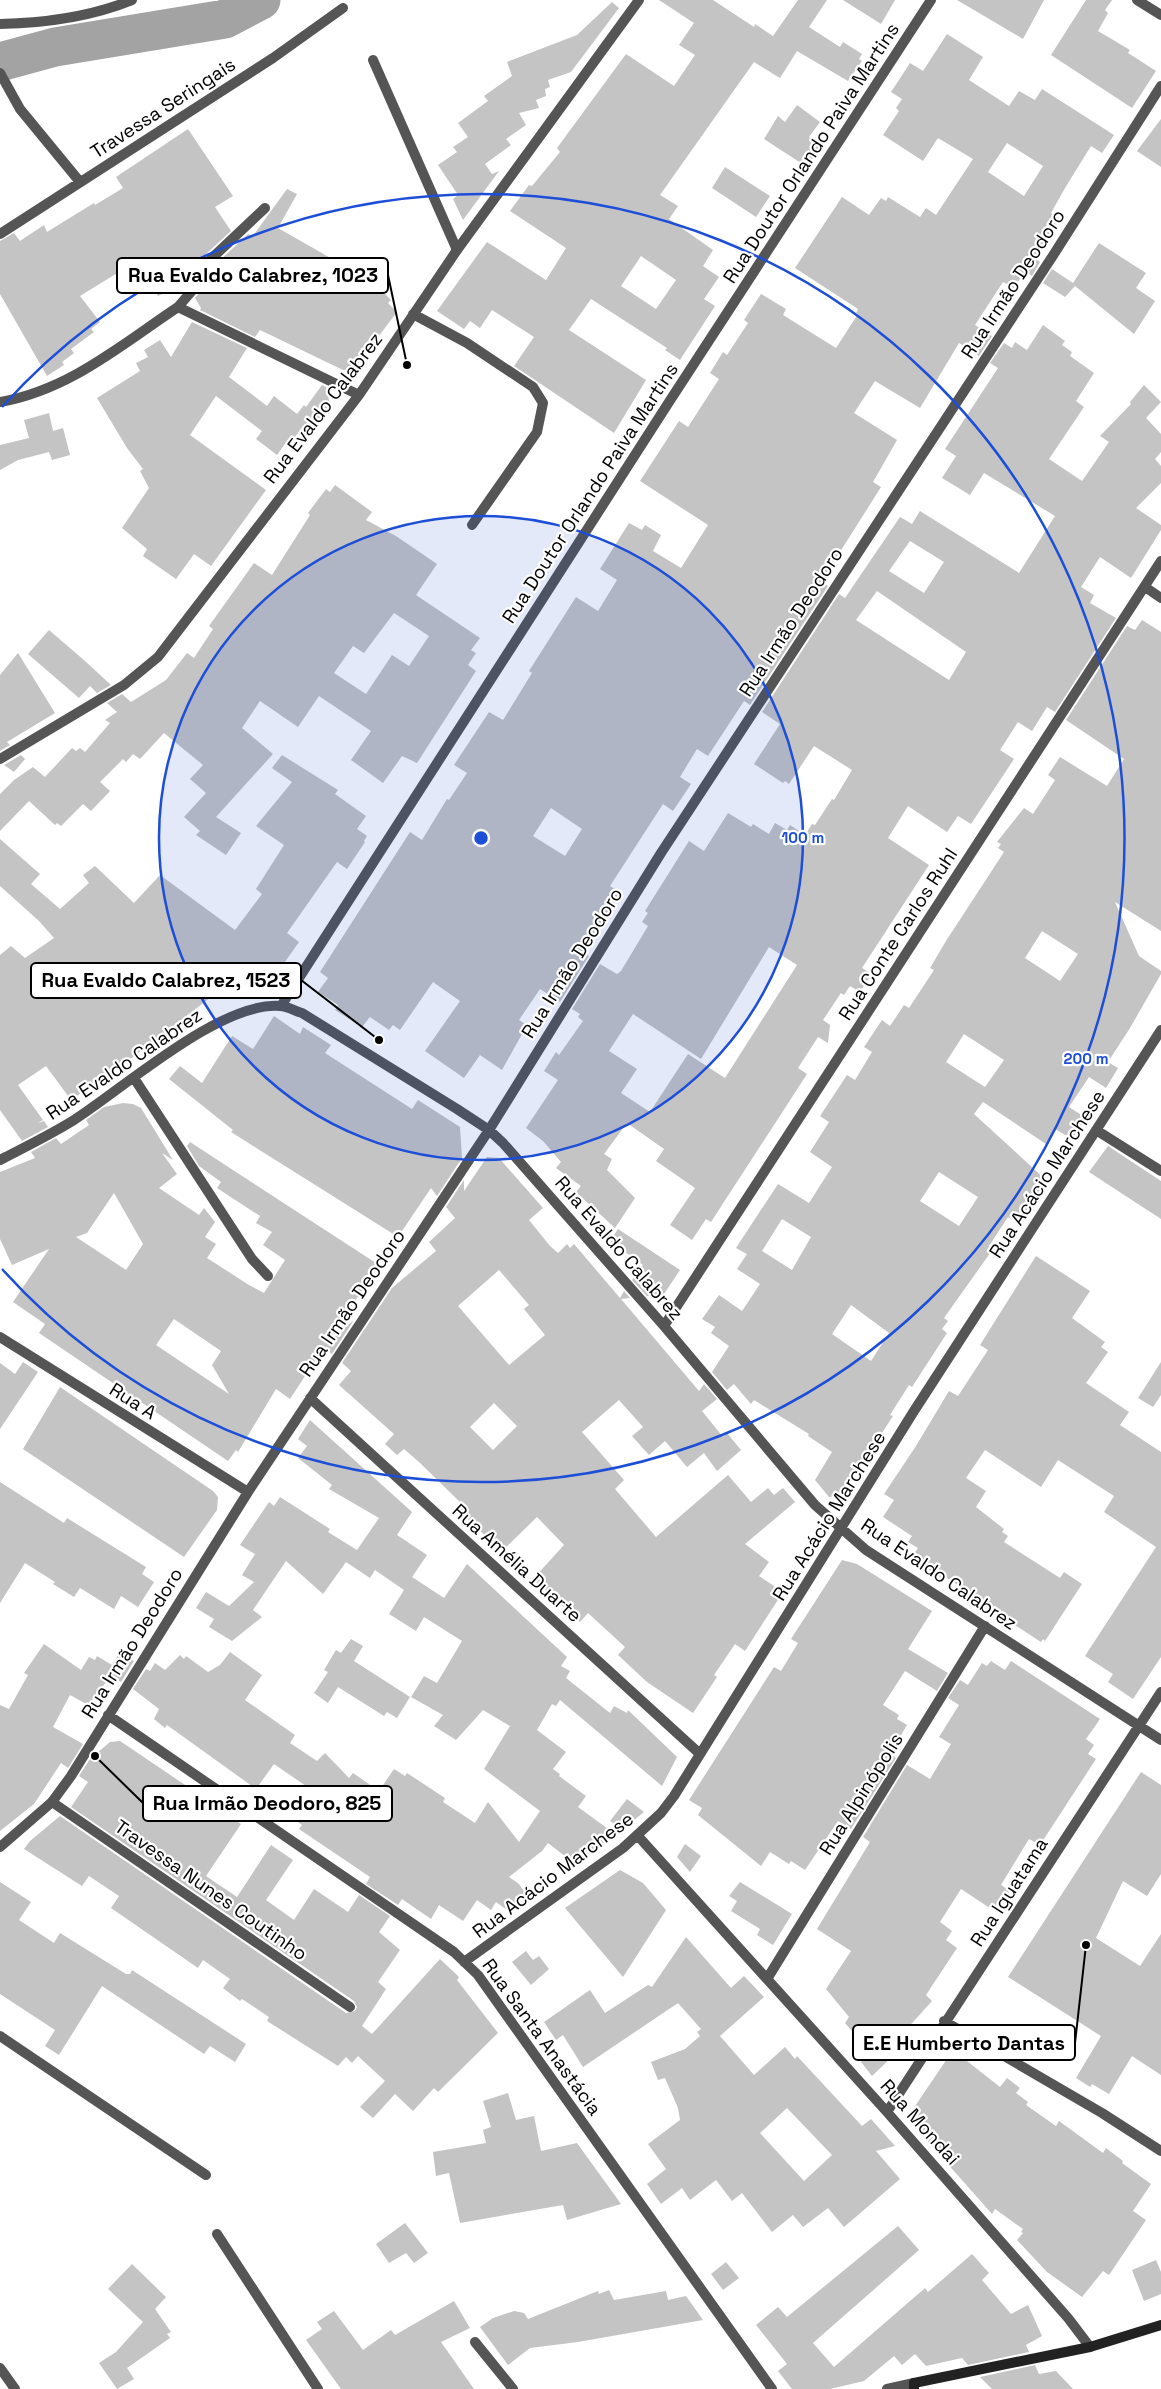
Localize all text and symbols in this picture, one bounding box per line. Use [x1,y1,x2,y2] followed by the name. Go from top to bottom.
[717,18,905,288] street label: Rua Doutor Orlando Paiva Martins
[86,52,240,164] street label: Travessa Seringais
[955,205,1071,363] street label: Rua Irmão Deodoro
[117,258,388,293] callout: Rua Evaldo Calabrez, 1023
[128,262,378,288] text: Rua Evaldo Calabrez, 1023
[258,327,388,489] street label: Rua Evaldo Calabrez
[496,358,684,628] street label: Rua Doutor Orlando Paiva Martins
[733,543,849,701] street label: Rua Irmão Deodoro
[782,828,824,847] text: 100 m
[472,829,490,847] centre of rings
[833,843,963,1025] street label: Rua Conte Carlos Ruhl
[516,883,628,1043] street label: Rua Irmão Deodoro
[31,963,301,998] callout: Rua Evaldo Calabrez, 1523
[41,967,291,993] text: Rua Evaldo Calabrez, 1523
[41,1002,207,1126] street label: Rua Evaldo Calabrez
[1064,1049,1108,1068] text: 200 m
[983,1085,1111,1263] street label: Rua Acácio Marchese
[550,1171,688,1325] street label: Rua Evaldo Calabrez
[293,1224,411,1382] street label: Rua Irmão Deodoro
[105,1377,161,1425] street label: Rua A
[767,1426,891,1606] street label: Rua Acácio Marchese
[447,1498,587,1628] street label: Rua Amélia Duarte
[856,1512,1022,1636] street label: Rua Evaldo Calabrez
[76,1563,188,1723] street label: Rua Irmão Deodoro
[813,1728,909,1860] street label: Rua Alpinópolis
[143,1786,392,1821] callout: Rua Irmão Deodoro, 825
[153,1790,381,1816] text: Rua Irmão Deodoro, 825
[467,1806,639,1944] street label: Rua Acácio Marchese
[110,1814,312,1966] street label: Travessa Nunes Coutinho
[964,1833,1054,1951] street label: Rua Iguatama
[477,1954,607,2121] street label: Rua Santa Anastácia
[853,2025,1075,2060] callout: E.E Humberto Dantas
[863,2030,1065,2056] text: E.E Humberto Dantas
[875,2074,965,2170] street label: Rua Mondai

